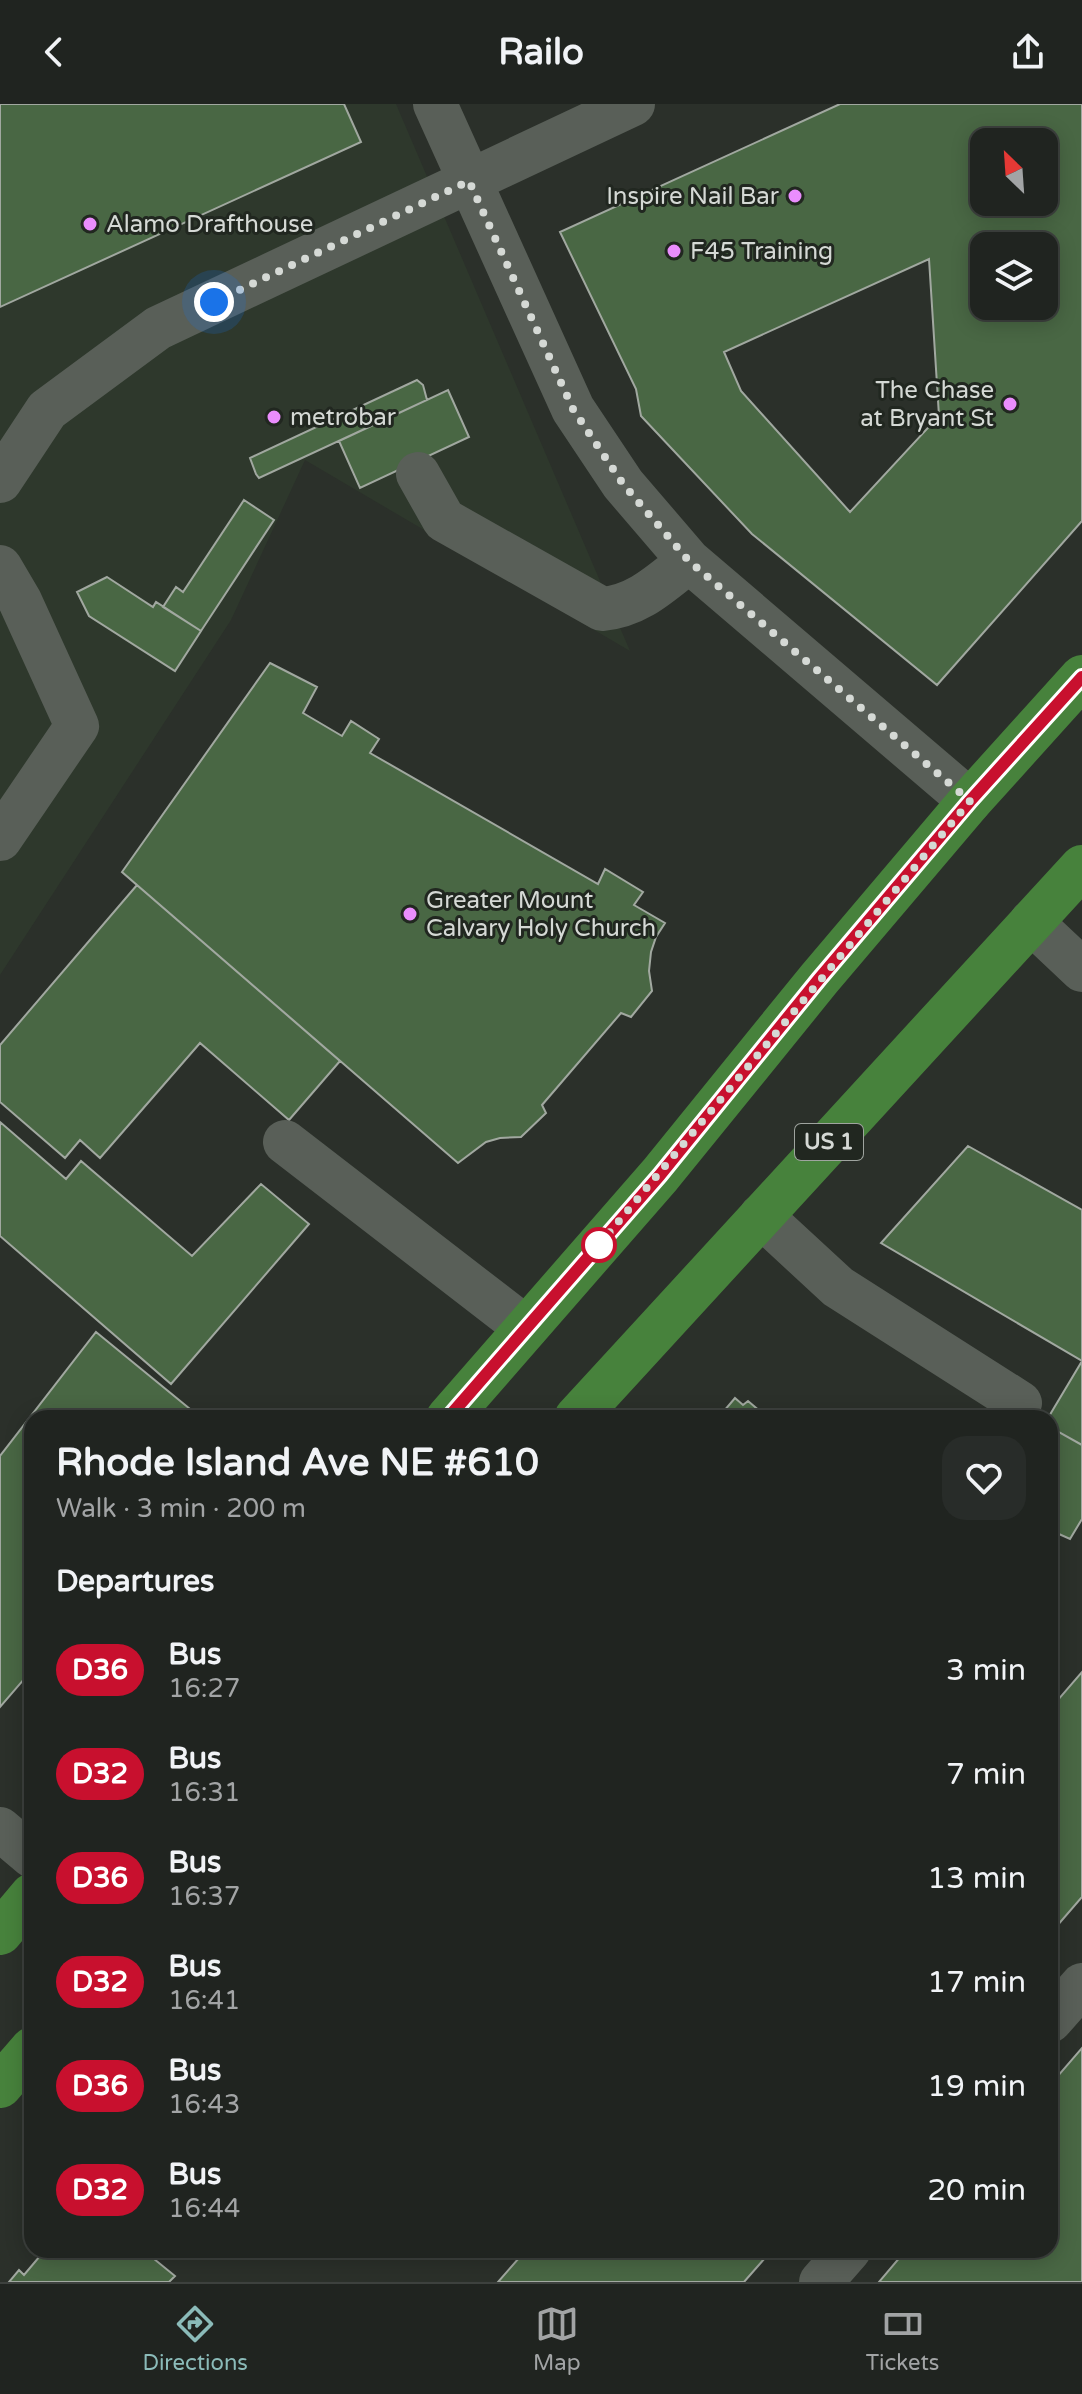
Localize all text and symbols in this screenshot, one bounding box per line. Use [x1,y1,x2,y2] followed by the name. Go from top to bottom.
[32,30,76,74] icon: back
[1006,30,1050,74] icon: share
[498,31,584,74] text: Railo
[970,128,1058,216] north arrow
[970,128,1058,320] map controls
[606,182,780,211] place label: Inspire Nail Bar
[786,187,804,205] marker: Inspire Nail Bar
[106,210,313,239] place label: Alamo Drafthouse
[81,215,99,233] marker: Alamo Drafthouse
[970,232,1058,320] button: layers
[690,237,833,266] place label: F45 Training
[665,242,683,260] marker: F45 Training
[194,282,234,322] your location
[860,376,994,433] place label: The Chase at Bryant St
[1001,395,1019,413] marker: The Chase at Bryant St
[290,403,397,432] place label: metrobar
[265,408,283,426] marker: metrobar
[426,886,656,943] place label: Greater Mount Calvary Holy Church
[401,905,419,923] marker: Greater Mount Calvary Holy Church
[795,1124,863,1160] road number: US 1
[582,1228,616,1262] unlabelled marker
[942,1436,1026,1520] button: heart
[56,1440,539,1486] text: Rhode Island Ave NE #610
[56,1493,306,1524] text: Walk · 3 min · 200 m
[56,1563,214,1600] text: Departures
[168,1636,221,1673] text: Bus
[946,1652,1026,1689] text: 3 min
[72,1653,128,1687] text: D36
[168,1673,240,1704] text: 16:27
[168,1740,221,1777] text: Bus
[946,1756,1026,1793] text: 7 min
[72,1757,128,1791] text: D32
[168,1777,240,1808] text: 16:31
[168,1844,221,1881] text: Bus
[927,1860,1026,1897] text: 13 min
[72,1861,128,1895] text: D36
[168,1881,240,1912] text: 16:37
[168,1948,221,1985] text: Bus
[927,1964,1026,2001] text: 17 min
[72,1965,128,1999] text: D32
[168,1985,240,2016] text: 16:41
[168,2052,221,2089] text: Bus
[927,2068,1026,2105] text: 19 min
[72,2069,128,2103] text: D36
[168,2089,240,2120] text: 16:43
[168,2156,221,2193] text: Bus
[927,2172,1026,2209] text: 20 min
[72,2173,128,2207] text: D32
[168,2193,240,2224] text: 16:44
[143,2302,248,2376] tab: Directions
[533,2302,581,2376] tab: Map
[866,2302,939,2376] tab: Tickets

